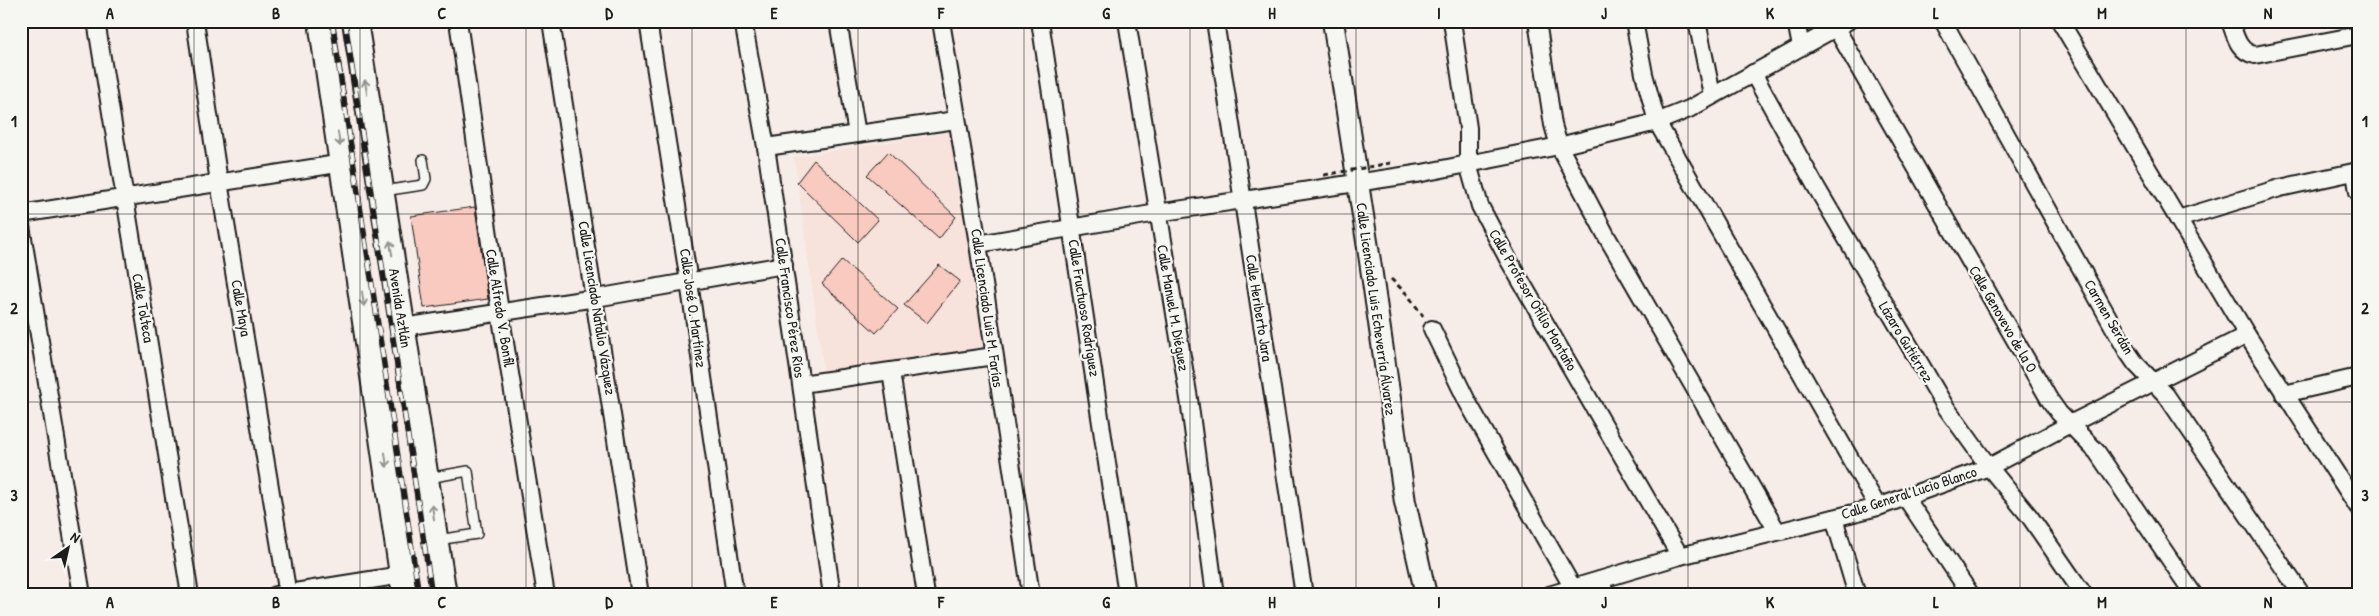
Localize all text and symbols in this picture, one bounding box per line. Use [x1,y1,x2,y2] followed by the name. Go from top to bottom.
[106,2,114,24] text: A
[272,2,280,24] text: B
[438,2,447,24] text: C
[605,2,613,24] text: D
[770,2,778,24] text: E
[937,2,945,24] text: F
[1102,2,1110,24] text: G
[1268,2,1276,24] text: H
[1437,2,1441,24] text: I
[1601,2,1607,24] text: J
[1766,2,1775,24] text: K
[1933,2,1939,24] text: L
[2097,2,2107,24] text: M
[2264,2,2273,24] text: N
[360,79,370,95] one-way arrow
[11,110,17,132] text: 1
[2362,110,2368,132] text: 1
[334,130,344,146] one-way arrow
[1351,201,1402,417] street label: Calle Licenciado Luis Echeverría Álvarez
[573,220,622,397] street label: Calle Licenciado Natalio Vázquez
[1484,225,1583,375] street label: Calle Profesor Otilio Montaño
[966,227,1009,389] street label: Calle Licenciado Luis M. Farías
[770,237,811,379] street label: Calle Francisco Pérez Ríos
[1063,238,1106,379] street label: Calle Fructuoso Rodríguez
[386,240,396,256] one-way arrow
[1152,243,1195,373] street label: Calle Manuel M. Diéguez
[481,247,520,368] street label: Calle Alfredo V. Bonfil
[675,247,712,369] street label: Calle José O. Martínez
[1241,253,1278,363] street label: Calle Heriberto Jara
[1964,261,2043,376] street label: Calle Genovevo de la O
[384,267,417,349] street label: Avenida Aztlán
[127,272,160,344] street label: Calle Tolteca
[2079,275,2139,358] street label: Carmen Serdán
[226,278,257,338] street label: Calle Maya
[358,291,368,307] one-way arrow
[10,297,18,319] text: 2
[1874,297,1939,386] street label: Lázaro Gutiérrez
[2361,297,2369,319] text: 2
[381,452,391,468] one-way arrow
[1838,461,1979,524] street label: Calle General Lucio Blanco
[10,484,18,506] text: 3
[2361,484,2369,506] text: 3
[427,504,437,520] one-way arrow
[42,524,92,574] north arrow
[67,527,84,547] text: N
[106,591,114,613] text: A
[272,591,280,613] text: B
[438,591,447,613] text: C
[605,591,613,613] text: D
[770,591,778,613] text: E
[937,591,945,613] text: F
[1102,591,1110,613] text: G
[1268,591,1276,613] text: H
[1437,591,1441,613] text: I
[1601,591,1607,613] text: J
[1766,591,1775,613] text: K
[1933,591,1939,613] text: L
[2097,591,2107,613] text: M
[2264,591,2273,613] text: N

